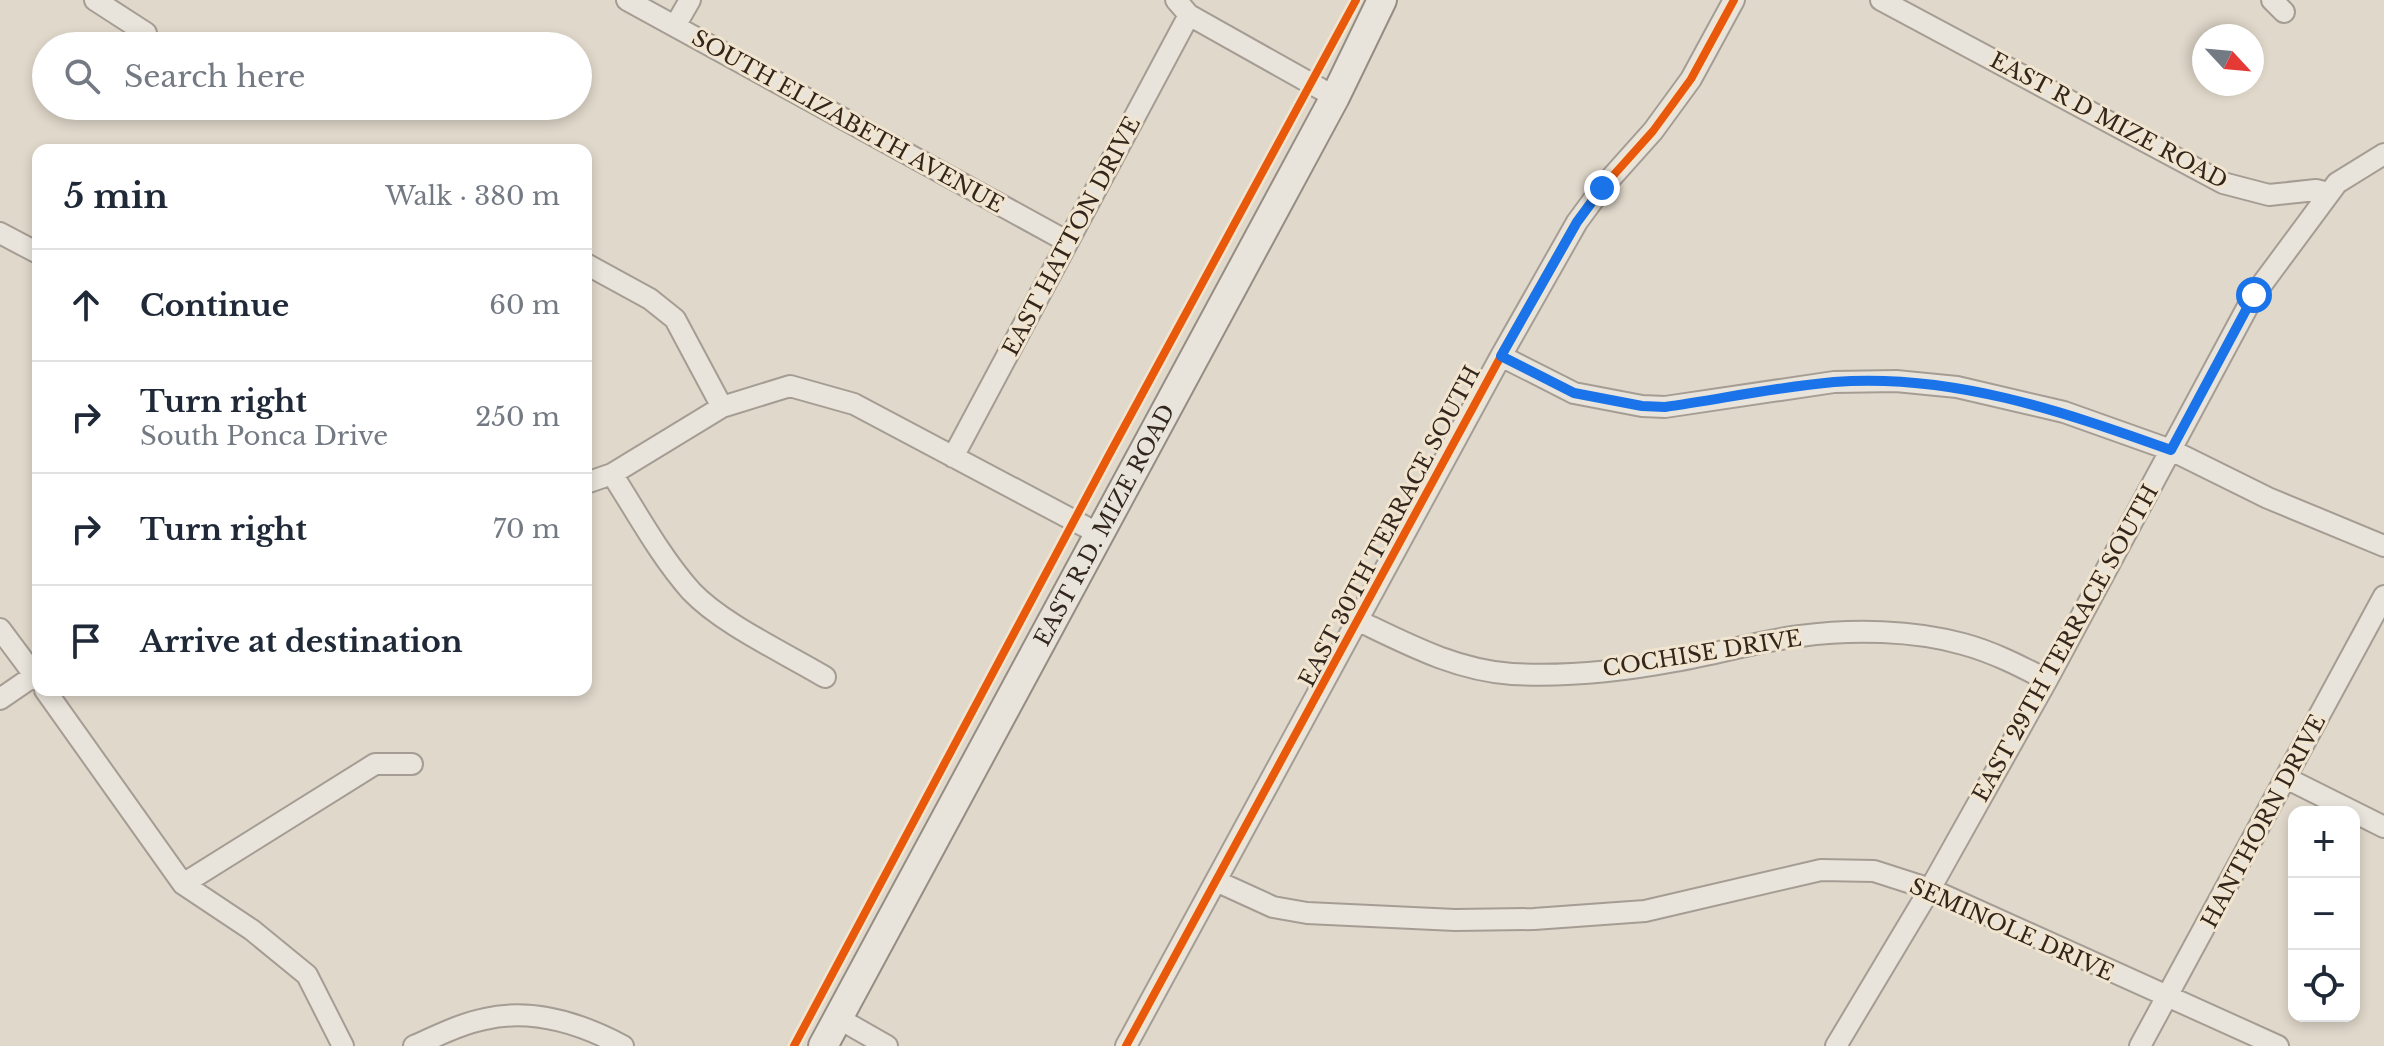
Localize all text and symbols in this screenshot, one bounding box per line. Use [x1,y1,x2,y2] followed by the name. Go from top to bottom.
[687,24,1008,219] street label: SOUTH ELIZABETH AVENUE
[2192,24,2264,96] north arrow
[32,32,592,120] search box
[1986,46,2232,195] street label: EAST R D MIZE ROAD
[60,54,104,98] icon: search
[124,58,305,95] text: Search here
[997,112,1146,360] street label: EAST HATTON DRIVE
[1584,170,1620,206] route end
[64,175,168,217] text: 5 min
[385,180,560,212] text: Walk · 380 m
[2236,277,2272,313] route start
[64,283,108,327] icon: ahead
[140,287,289,324] text: Continue
[489,289,560,321] text: 60 m
[1293,361,1486,691] street label: EAST 30TH TERRACE SOUTH
[140,383,307,420] text: Turn right
[64,395,108,439] icon: right
[1028,400,1181,651] street label: EAST R.D. MIZE ROAD
[475,401,560,433] text: 250 m
[140,420,388,452] text: South Ponca Drive
[1967,480,2164,806] street label: EAST 29TH TERRACE SOUTH
[64,507,108,551] icon: right
[140,511,307,548] text: Turn right
[493,513,560,545] text: 70 m
[64,619,108,663] icon: arrive
[140,623,463,660] text: Arrive at destination
[1601,624,1803,683] street label: COCHISE DRIVE
[2196,710,2331,933] street label: HANTHORN DRIVE
[2288,806,2360,1022] map controls
[2288,806,2360,878] button: +
[1906,872,2118,987] street label: SEMINOLE DRIVE
[2288,878,2360,950] button: −
[2288,950,2360,1022] button: locate

